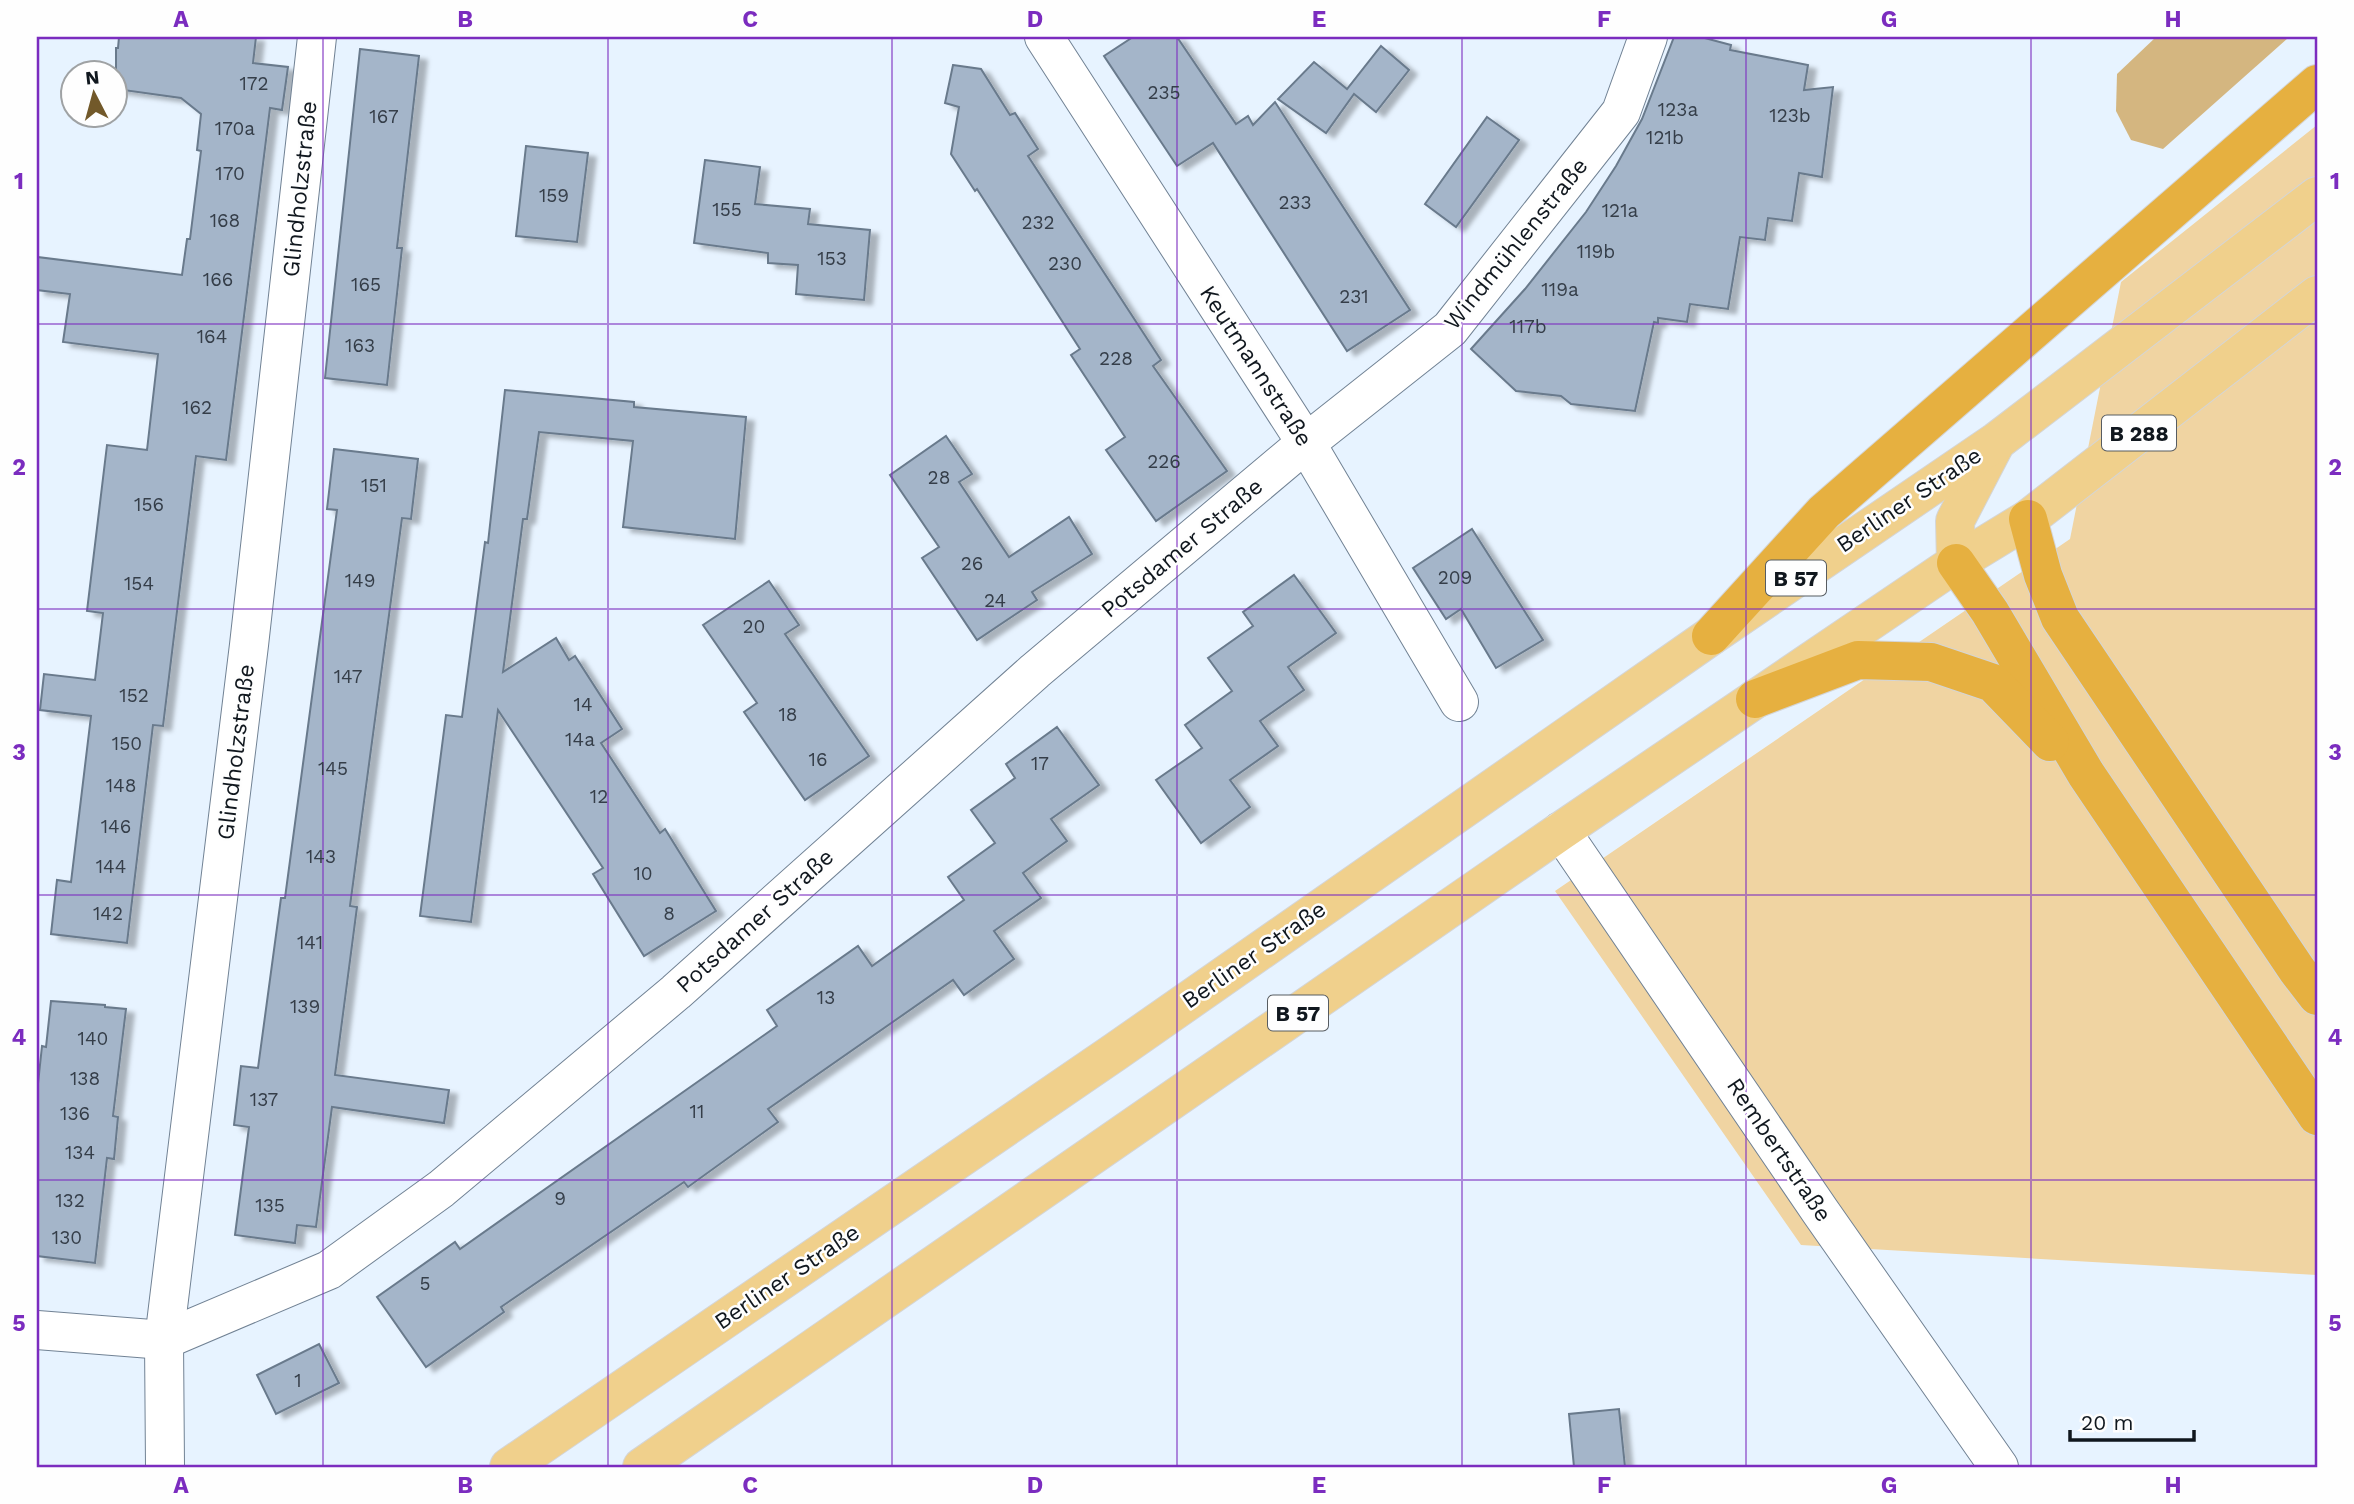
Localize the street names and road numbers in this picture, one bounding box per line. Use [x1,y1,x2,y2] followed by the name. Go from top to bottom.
[277,100,323,278] street label: Glindholzstraße
[1438,153,1594,335] street label: Windmühlenstraße
[1194,281,1318,451] street label: Keutmannstraße
[2102,416,2176,450] road number: B 288
[1831,442,1987,558] street label: Berliner Straße
[1096,473,1268,623] street label: Potsdamer Straße
[1766,560,1826,596] road number: B 57
[212,662,260,842] street label: Glindholzstraße
[671,843,839,999] street label: Potsdamer Straße
[1177,895,1331,1015] street label: Berliner Straße
[1268,996,1328,1030] road number: B 57
[1721,1073,1837,1227] street label: Rembertstraße
[709,1219,865,1335] street label: Berliner Straße

